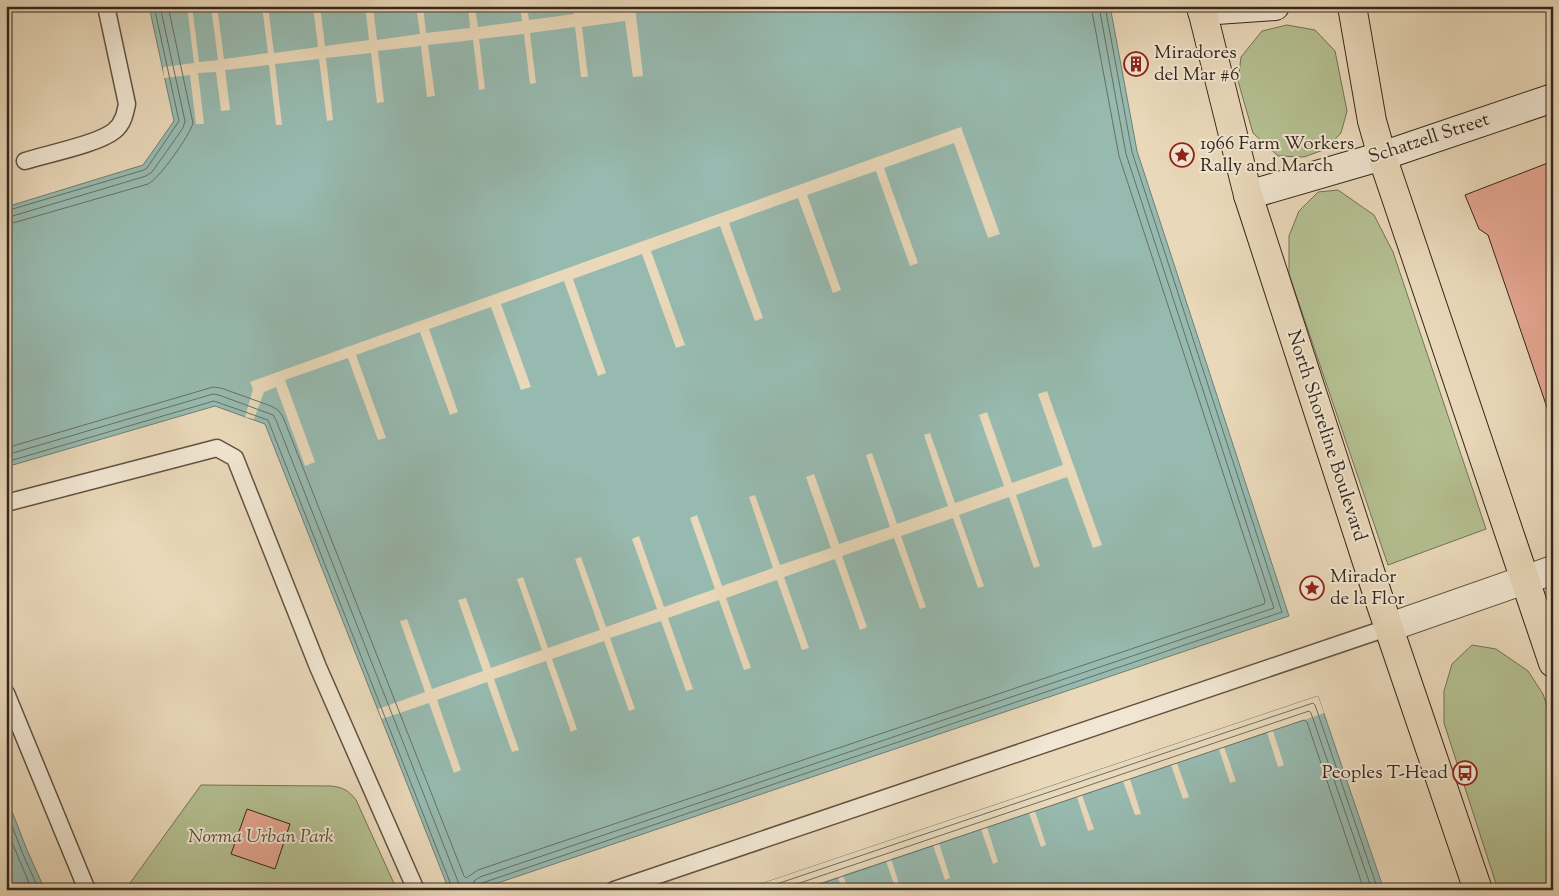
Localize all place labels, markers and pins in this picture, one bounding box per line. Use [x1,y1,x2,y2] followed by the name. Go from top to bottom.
[1154,40,1239,89] place label: Miradores del Mar #6
[1123,51,1149,77] building icon: Miradores del Mar #6
[1200,131,1354,180] place label: 1966 Farm Workers Rally and March
[1169,142,1195,168] place icon: 1966 Farm Workers Rally and March
[1330,564,1405,613] place label: Mirador de la Flor
[1299,575,1325,601] place icon: Mirador de la Flor
[1322,760,1448,787] place label: Peoples T-Head
[1452,760,1478,786] bus stop icon: Peoples T-Head

